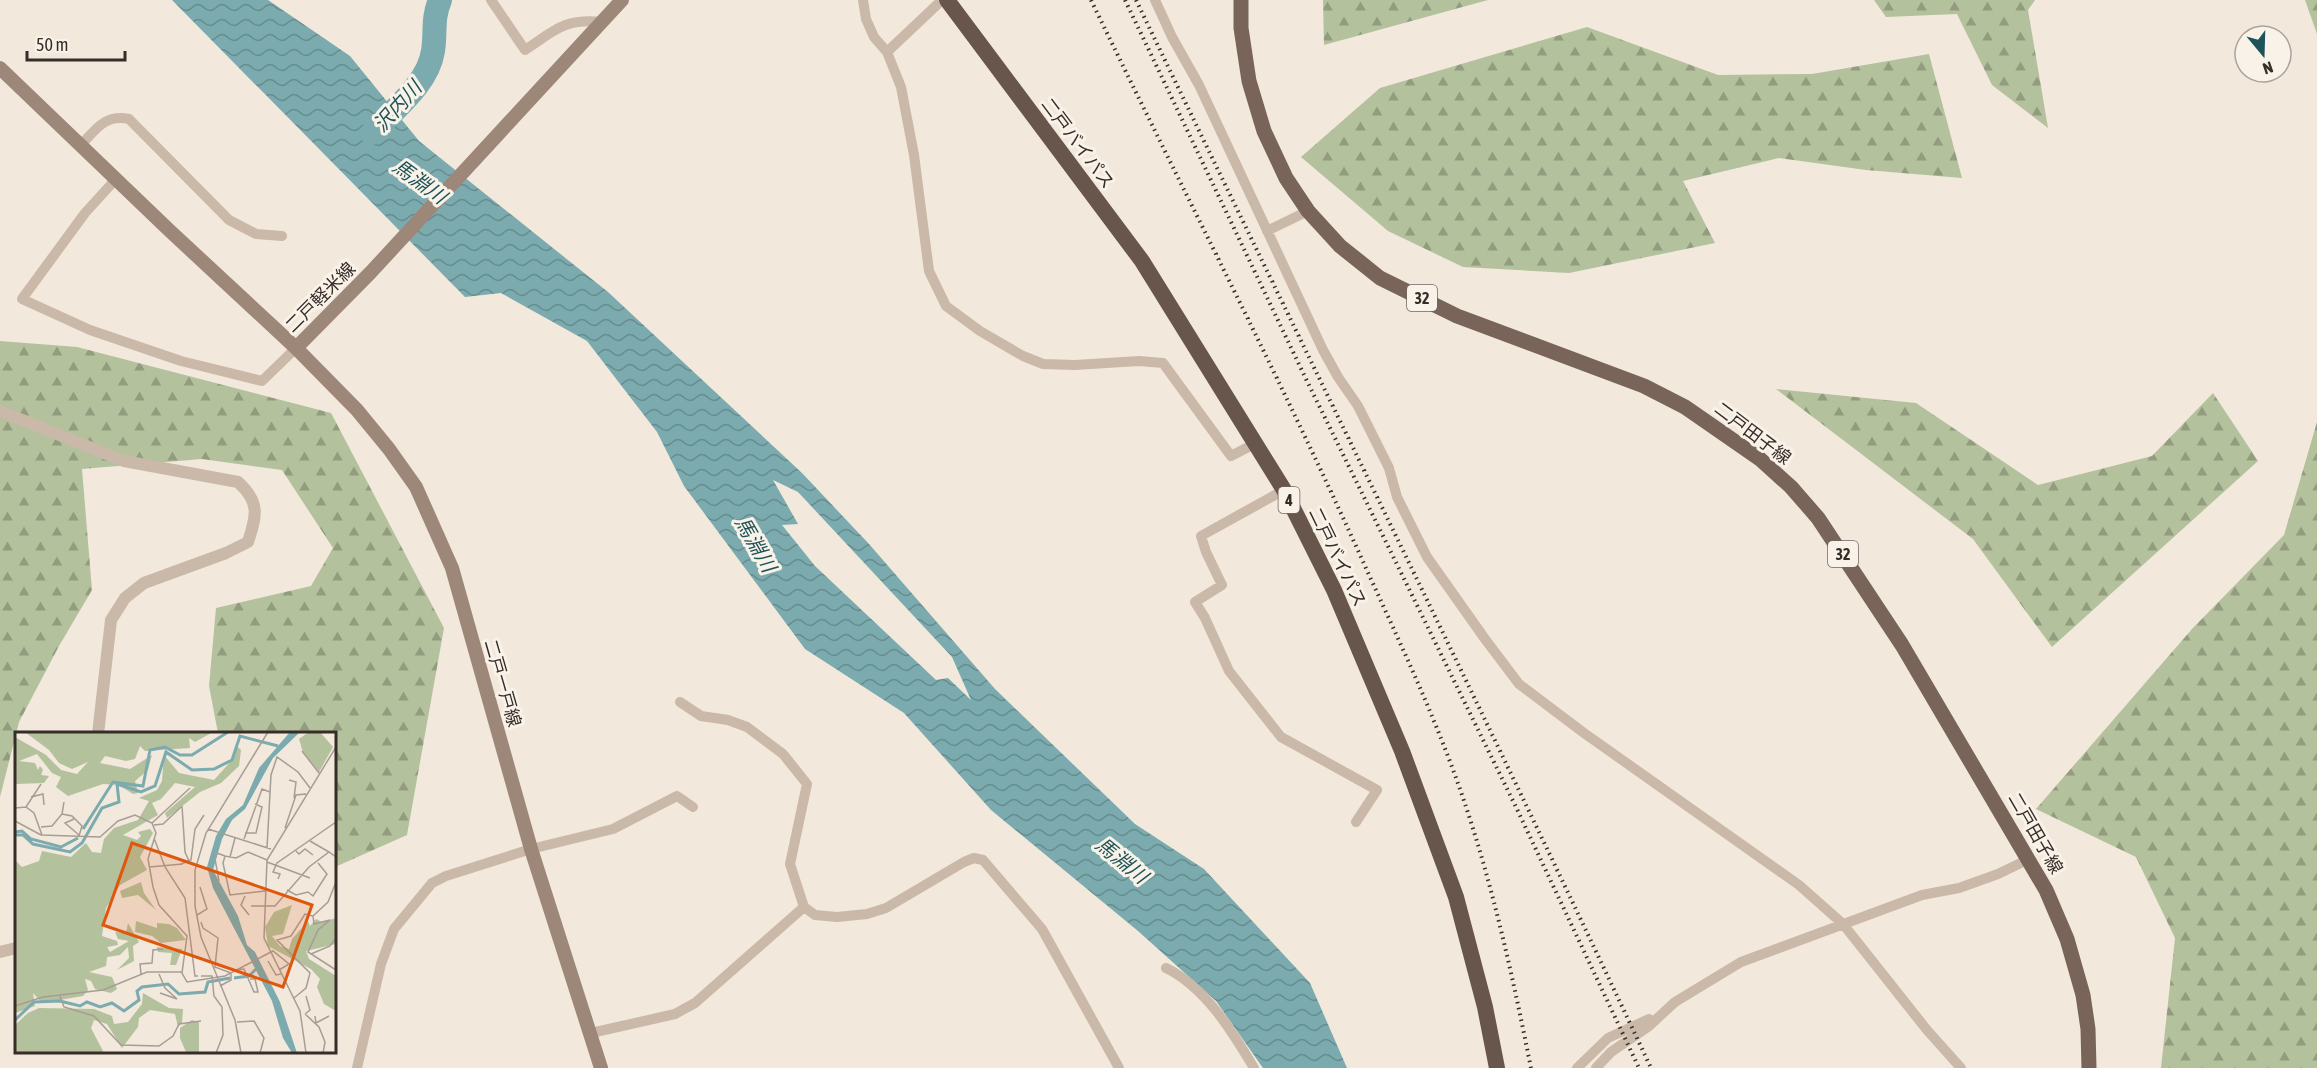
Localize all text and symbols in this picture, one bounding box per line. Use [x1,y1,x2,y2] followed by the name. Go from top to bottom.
[27,24,124,62] scale bar
[2233,24,2293,84] north arrow
[36,34,68,55] text: 50 m
[2260,58,2275,78] text: N
[368,75,427,136] water label: 沢内川
[1037,94,1119,192] street label: 二戸バイパス
[389,154,453,209] water label: 馬淵川
[281,258,359,336] street label: 二戸軽米線
[1407,285,1437,311] road number: 32
[1711,398,1795,468] street label: 二戸田子線
[1278,487,1300,513] road number: 4
[1305,504,1371,610] street label: 二戸バイパス
[731,512,782,577] water label: 馬淵川
[1828,541,1858,567] road number: 32
[481,637,525,729] street label: 二戸一戸線
[15,732,336,1053] inset map
[2004,789,2068,877] street label: 二戸田子線
[1091,832,1154,889] water label: 馬淵川

